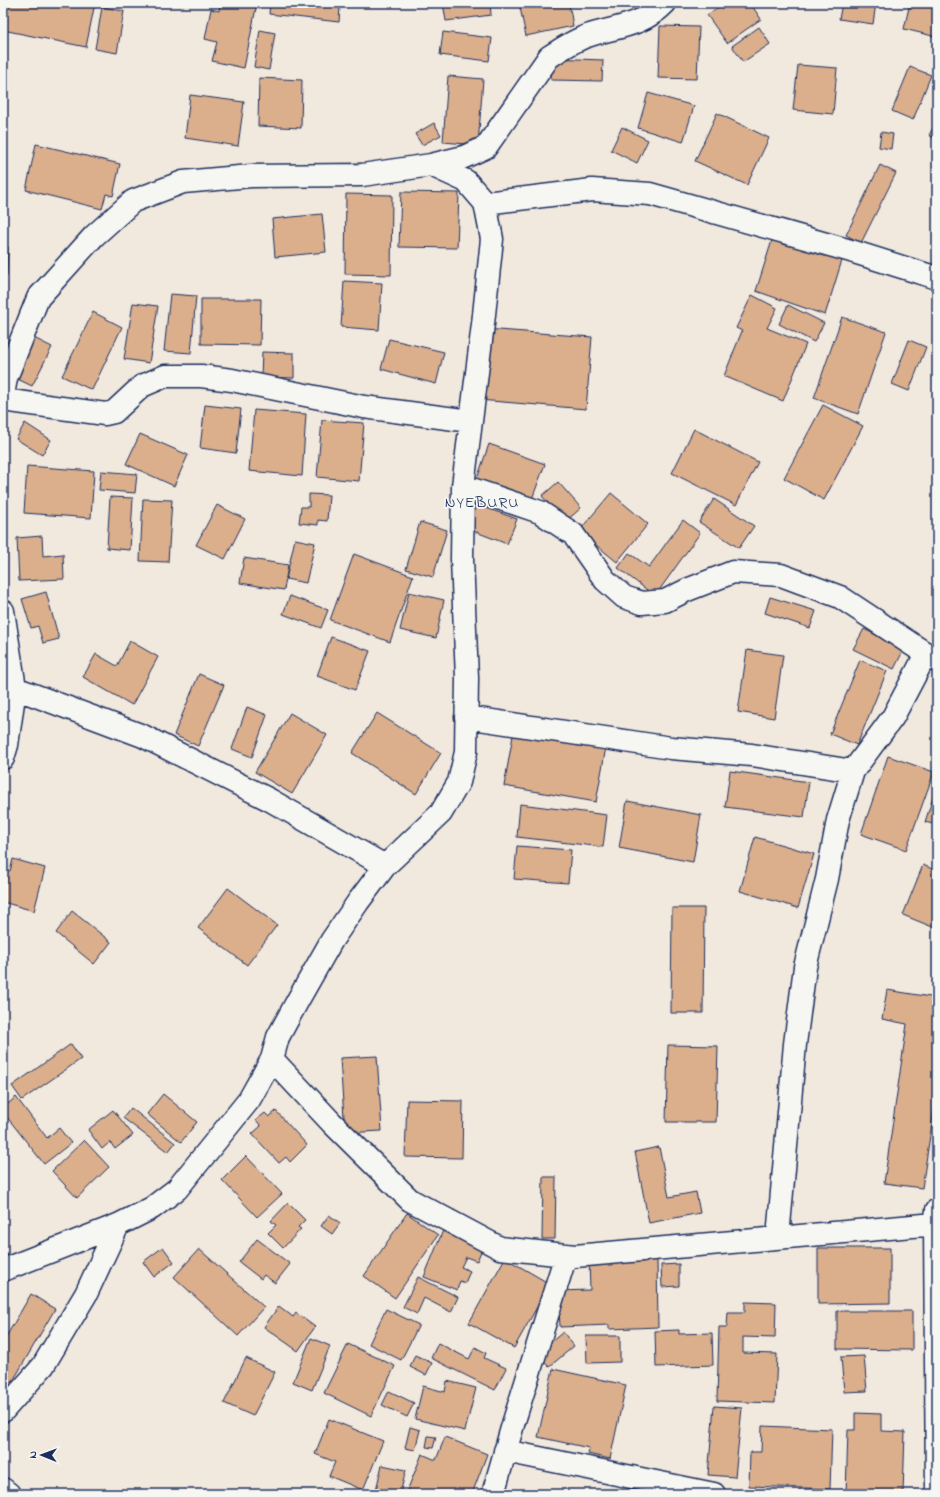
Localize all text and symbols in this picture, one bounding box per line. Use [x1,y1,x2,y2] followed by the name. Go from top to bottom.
[445,491,519,515] district label: NYEBURU
[22,1435,62,1475] north arrow
[25,1451,41,1459] text: N

